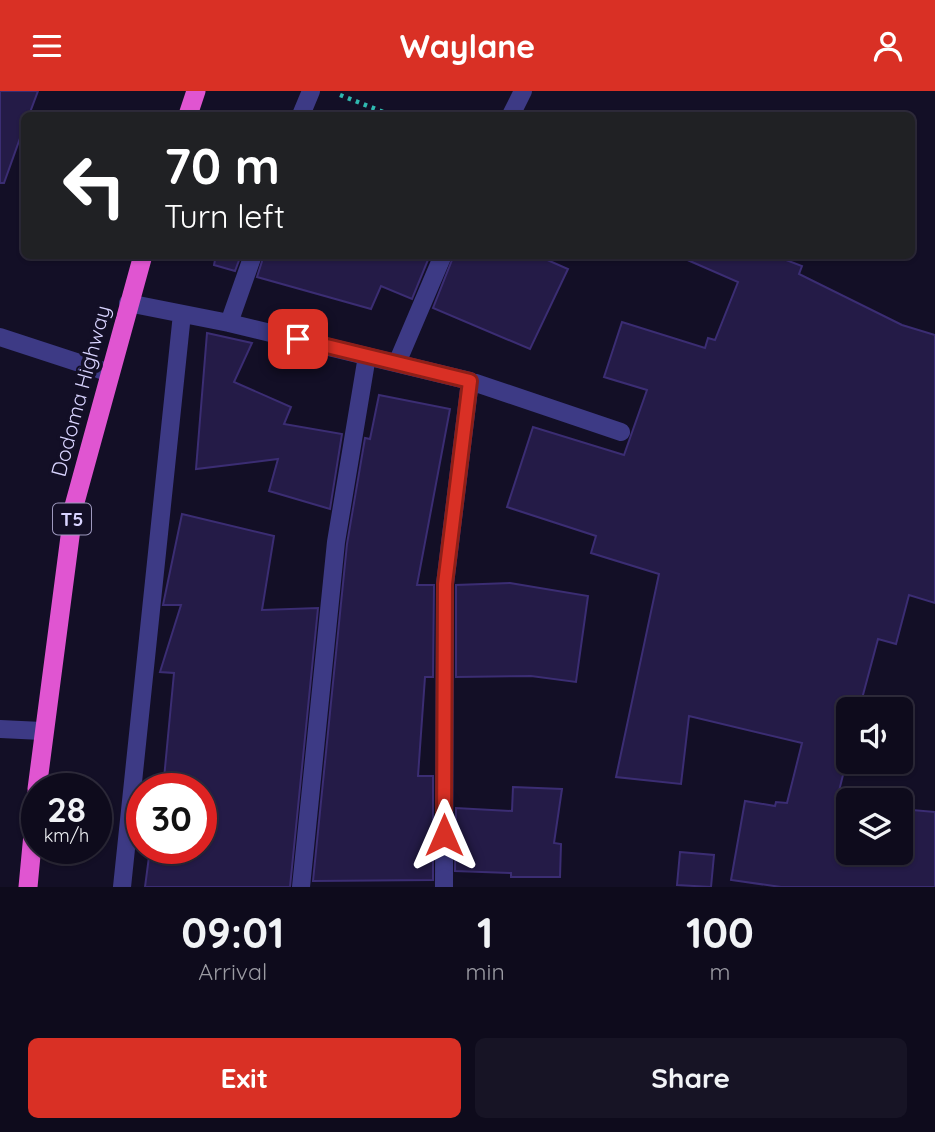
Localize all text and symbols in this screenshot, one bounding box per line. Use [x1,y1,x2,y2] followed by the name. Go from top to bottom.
[400,26,535,66] text: Waylane
[28,27,66,65] icon: menu
[869,27,907,65] icon: person
[164,135,280,196] text: 70 m
[49,140,140,231] icon: left
[164,196,285,236] text: Turn left
[45,302,115,479] street label: Dodoma Highway
[268,309,328,369] pin
[279,320,317,358] icon: arrive
[53,503,91,535] road number: T5
[836,697,913,865] map controls
[836,697,913,774] button: sound
[126,773,217,864] speed limit sign: 30
[47,787,86,831] text: 28
[836,788,913,865] button: layers
[407,798,481,872] position arrow
[44,824,89,847] text: km/h
[181,906,284,959] text: 09:01
[477,906,493,959] text: 1
[686,906,754,959] text: 100
[198,957,267,986] text: Arrival
[466,957,505,986] text: min
[709,957,730,986] text: m
[28,1038,461,1118] button: Exit
[475,1038,907,1118] button: Share

